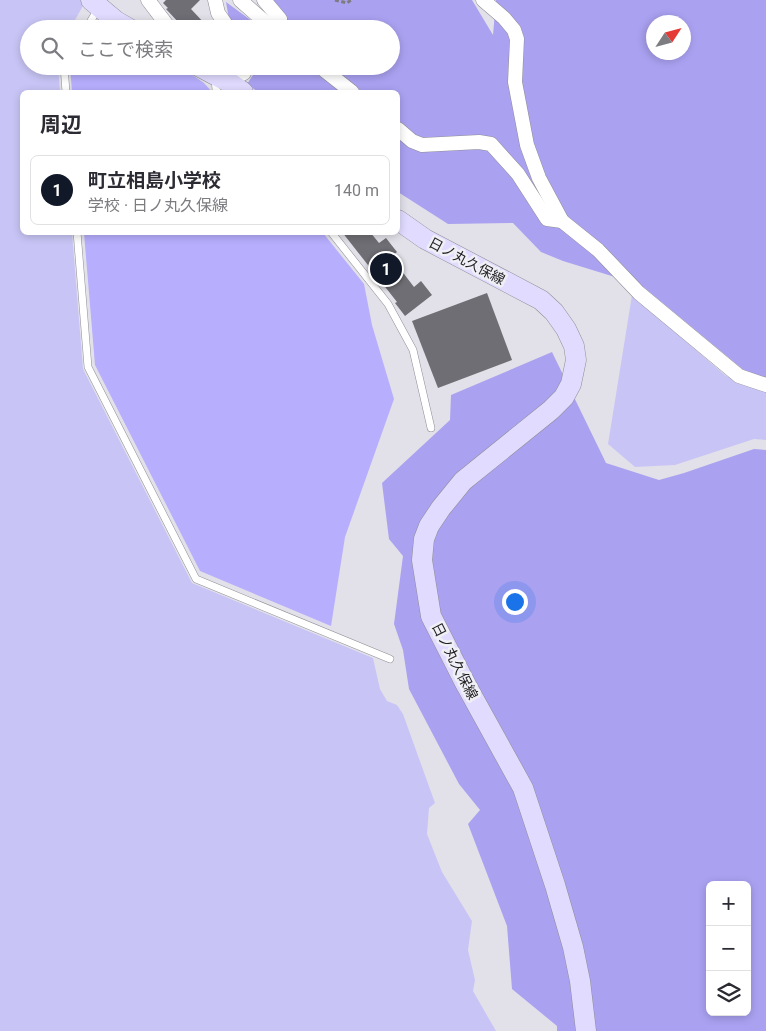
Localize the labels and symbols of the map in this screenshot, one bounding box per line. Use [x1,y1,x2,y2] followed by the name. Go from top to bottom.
[646,15,691,60] north arrow
[426,234,508,288] street label: 日ノ丸久保線
[370,250,402,288] pin: 1
[502,589,528,615] your location
[429,620,481,702] street label: 日ノ丸久保線

